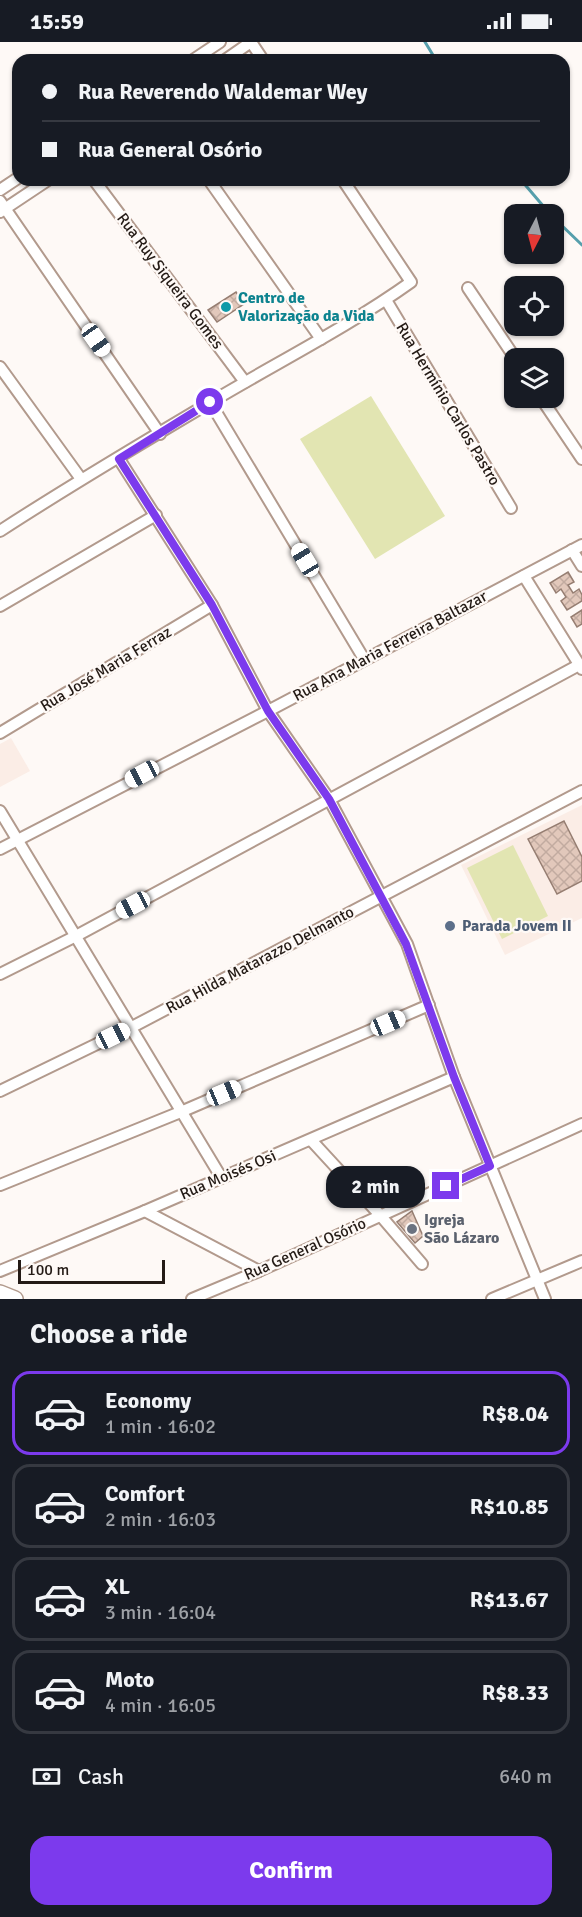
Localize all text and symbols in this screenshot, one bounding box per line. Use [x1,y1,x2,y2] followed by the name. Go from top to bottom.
[30,8,84,35] text: 15:59
[78,78,367,105] text: Rua Reverendo Waldemar Wey
[78,136,262,163] text: Rua General Osório
[504,204,564,264] north arrow
[504,204,564,408] map controls
[112,209,228,353] street label: Rua Ruy Siqueira Gomes
[504,276,564,336] button: locate
[238,288,375,326] place label: Centro de Valorização da Vida
[219,300,233,314] marker: Centro de Valorização da Vida
[391,319,505,489] street label: Rua Hermínio Carlos Pastro
[78,320,114,360] car
[504,348,564,408] button: layers
[196,388,223,415] route start
[288,540,322,580] car
[289,586,491,706] street label: Rua Ana Maria Ferreira Baltazar
[37,622,175,716] street label: Rua José Maria Ferraz
[122,758,162,790] car
[113,889,153,921] car
[162,902,358,1018] street label: Rua Hilda Matarazzo Delmanto
[462,916,572,936] place label: Parada Jovem II
[443,919,457,933] marker: Parada Jovem II
[368,1008,408,1038] car
[93,1020,133,1052] car
[204,1078,244,1108] car
[177,1146,279,1204] street label: Rua Moisés Osi
[326,1165,425,1207] callout: 2 min
[432,1172,459,1199] route end
[351,1174,400,1199] text: 2 min
[424,1210,499,1248] place label: Igreja São Lázaro
[241,1213,369,1285] street label: Rua General Osório
[405,1222,419,1236] marker: Igreja São Lázaro
[18,1257,165,1284] scale bar
[27,1260,69,1280] text: 100 m
[30,1318,188,1351] text: Choose a ride
[33,1386,87,1440] icon: car
[105,1387,191,1414] text: Economy
[482,1400,549,1427] text: R$8.04
[105,1414,216,1439] text: 1 min · 16:02
[33,1479,87,1533] icon: car
[105,1480,185,1507] text: Comfort
[470,1493,549,1520] text: R$10.85
[105,1507,216,1532] text: 2 min · 16:03
[33,1572,87,1626] icon: car
[105,1573,130,1600] text: XL
[470,1586,549,1613] text: R$13.67
[105,1600,216,1625] text: 3 min · 16:04
[33,1665,87,1719] icon: car
[105,1666,154,1693] text: Moto
[482,1679,549,1706] text: R$8.33
[105,1693,216,1718] text: 4 min · 16:05
[30,1760,63,1793] icon: cash
[78,1763,124,1790] text: Cash
[499,1764,552,1789] text: 640 m
[30,1836,552,1905] button: Confirm

